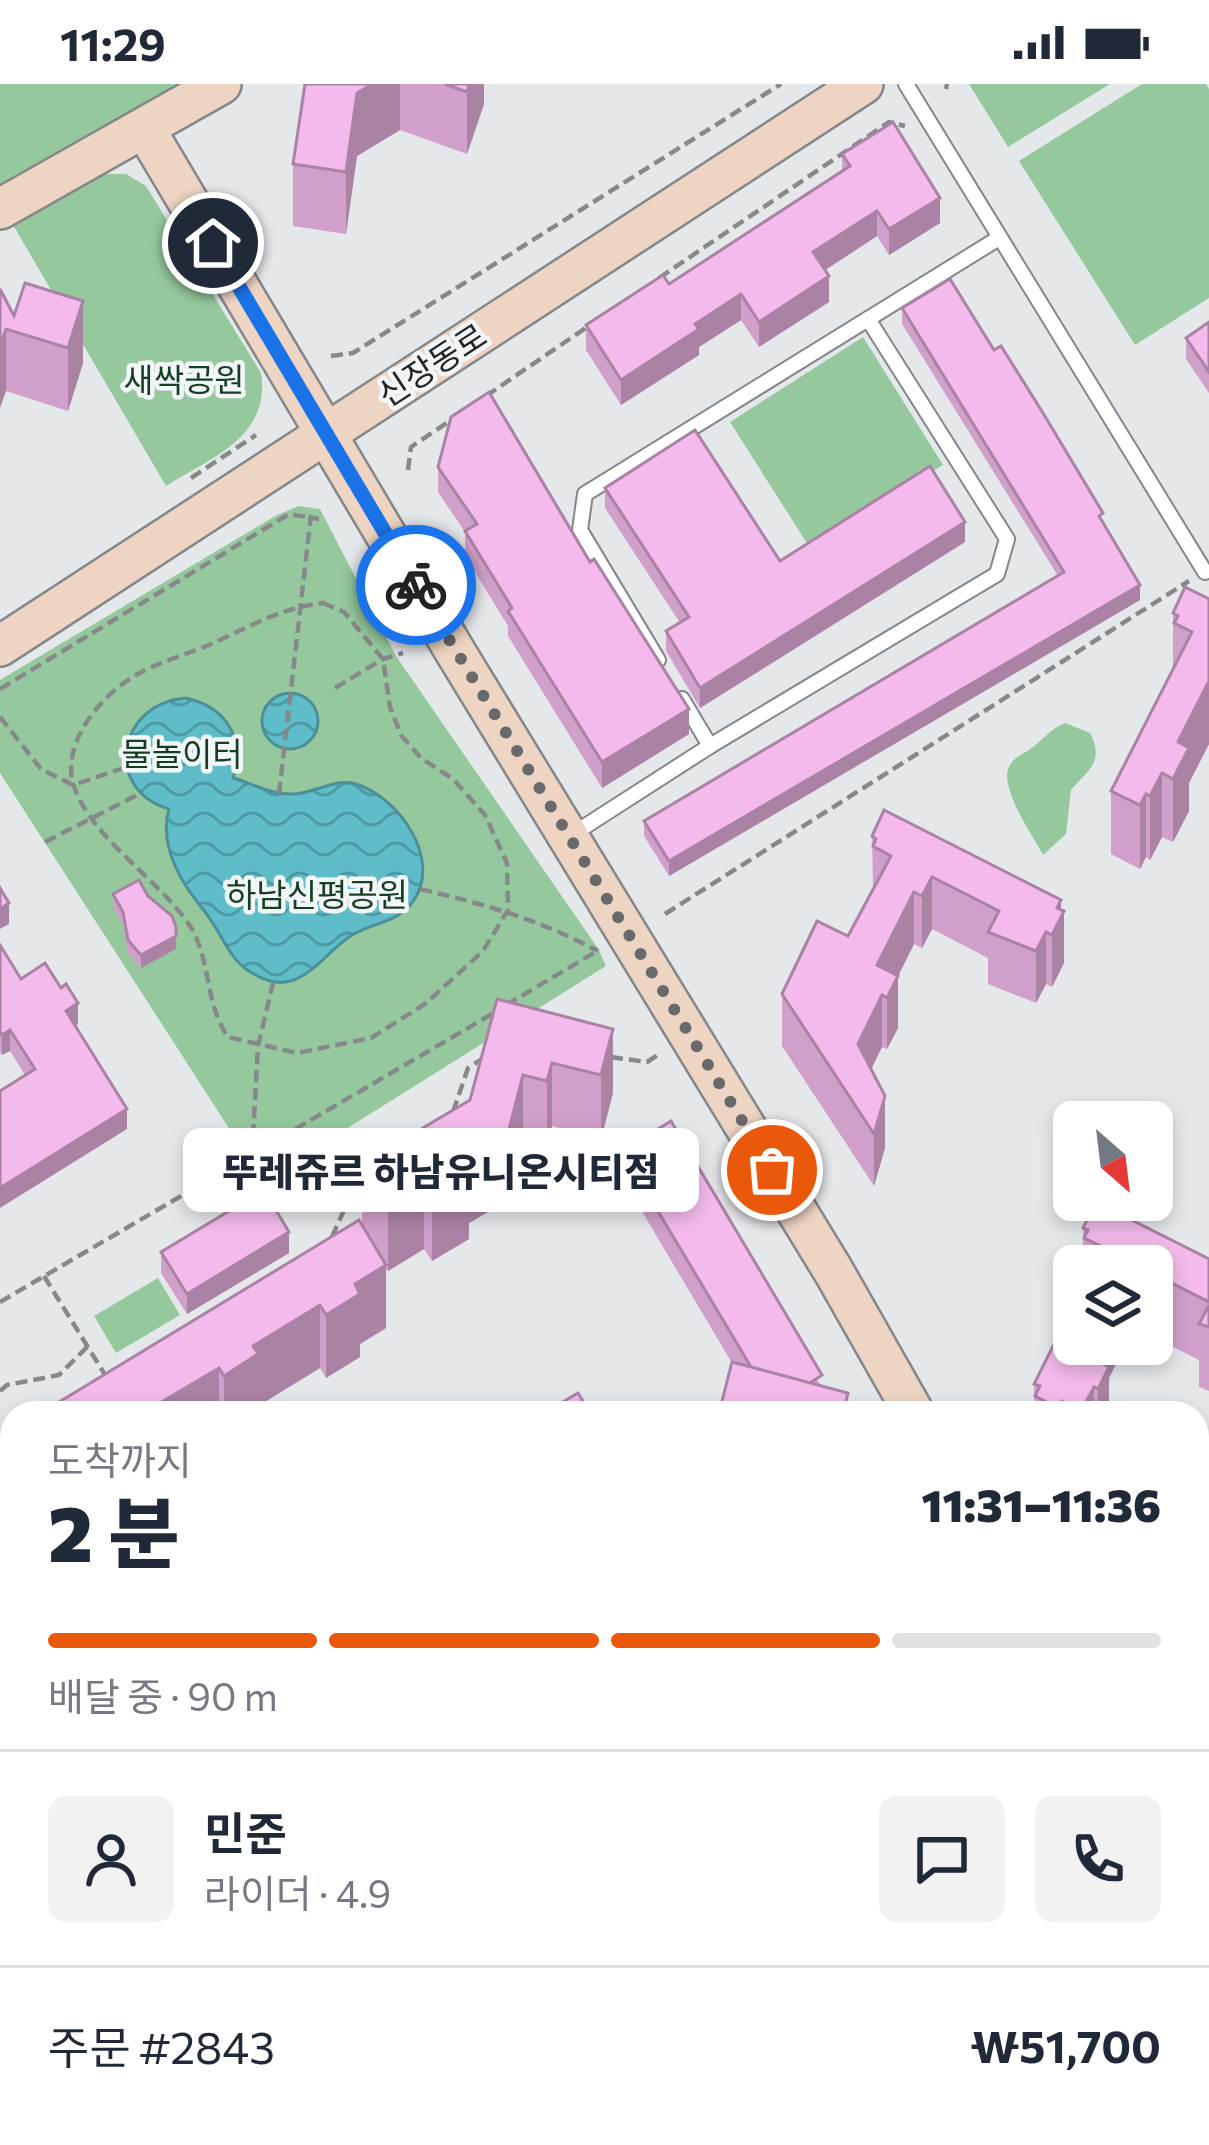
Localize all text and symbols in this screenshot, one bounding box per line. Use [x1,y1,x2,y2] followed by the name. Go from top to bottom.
[60,15,166,70] text: 11:29
[162,192,264,294] pin
[180,210,246,276] icon: home
[369,313,493,414] street label: 신장동로
[123,358,245,399] park label: 새싹공원
[356,525,476,645] courier
[383,552,449,618] icon: bike
[121,732,243,773] park label: 물놀이터
[226,873,408,914] park label: 하남신평공원
[1053,1101,1173,1221] north arrow
[1053,1101,1173,1365] map controls
[721,1119,823,1221] pin
[184,1128,700,1212] callout: 뚜레쥬르 하남유니온시티점
[739,1137,805,1203] icon: bag
[222,1146,660,1194] text: 뚜레쥬르 하남유니온시티점
[1053,1245,1173,1365] button: layers
[48,1435,192,1483] text: 도착까지
[922,1476,1161,1531] text: 11:31–11:36
[48,1483,180,1578] text: 2 분
[48,1671,278,1719] text: 배달 중 · 90 m
[48,1796,174,1922] button: person
[879,1796,1005,1922] button: chat
[1035,1796,1161,1922] button: phone
[204,1804,287,1859] text: 민준
[204,1868,391,1916] text: 라이더 · 4.9
[971,2017,1161,2072] text: ₩51,700
[48,2018,275,2073] text: 주문 #2843

